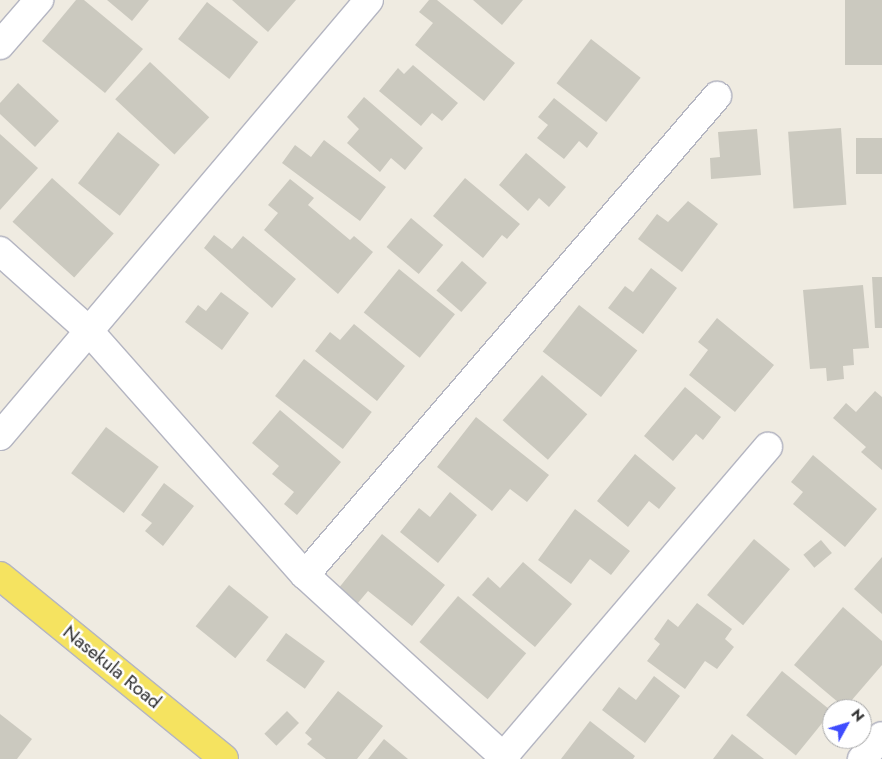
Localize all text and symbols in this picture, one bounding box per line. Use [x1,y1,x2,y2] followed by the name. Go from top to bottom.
[58,620,166,714] street label: Nasekula Road
[822,699,872,749] north arrow
[847,705,869,726] text: N

